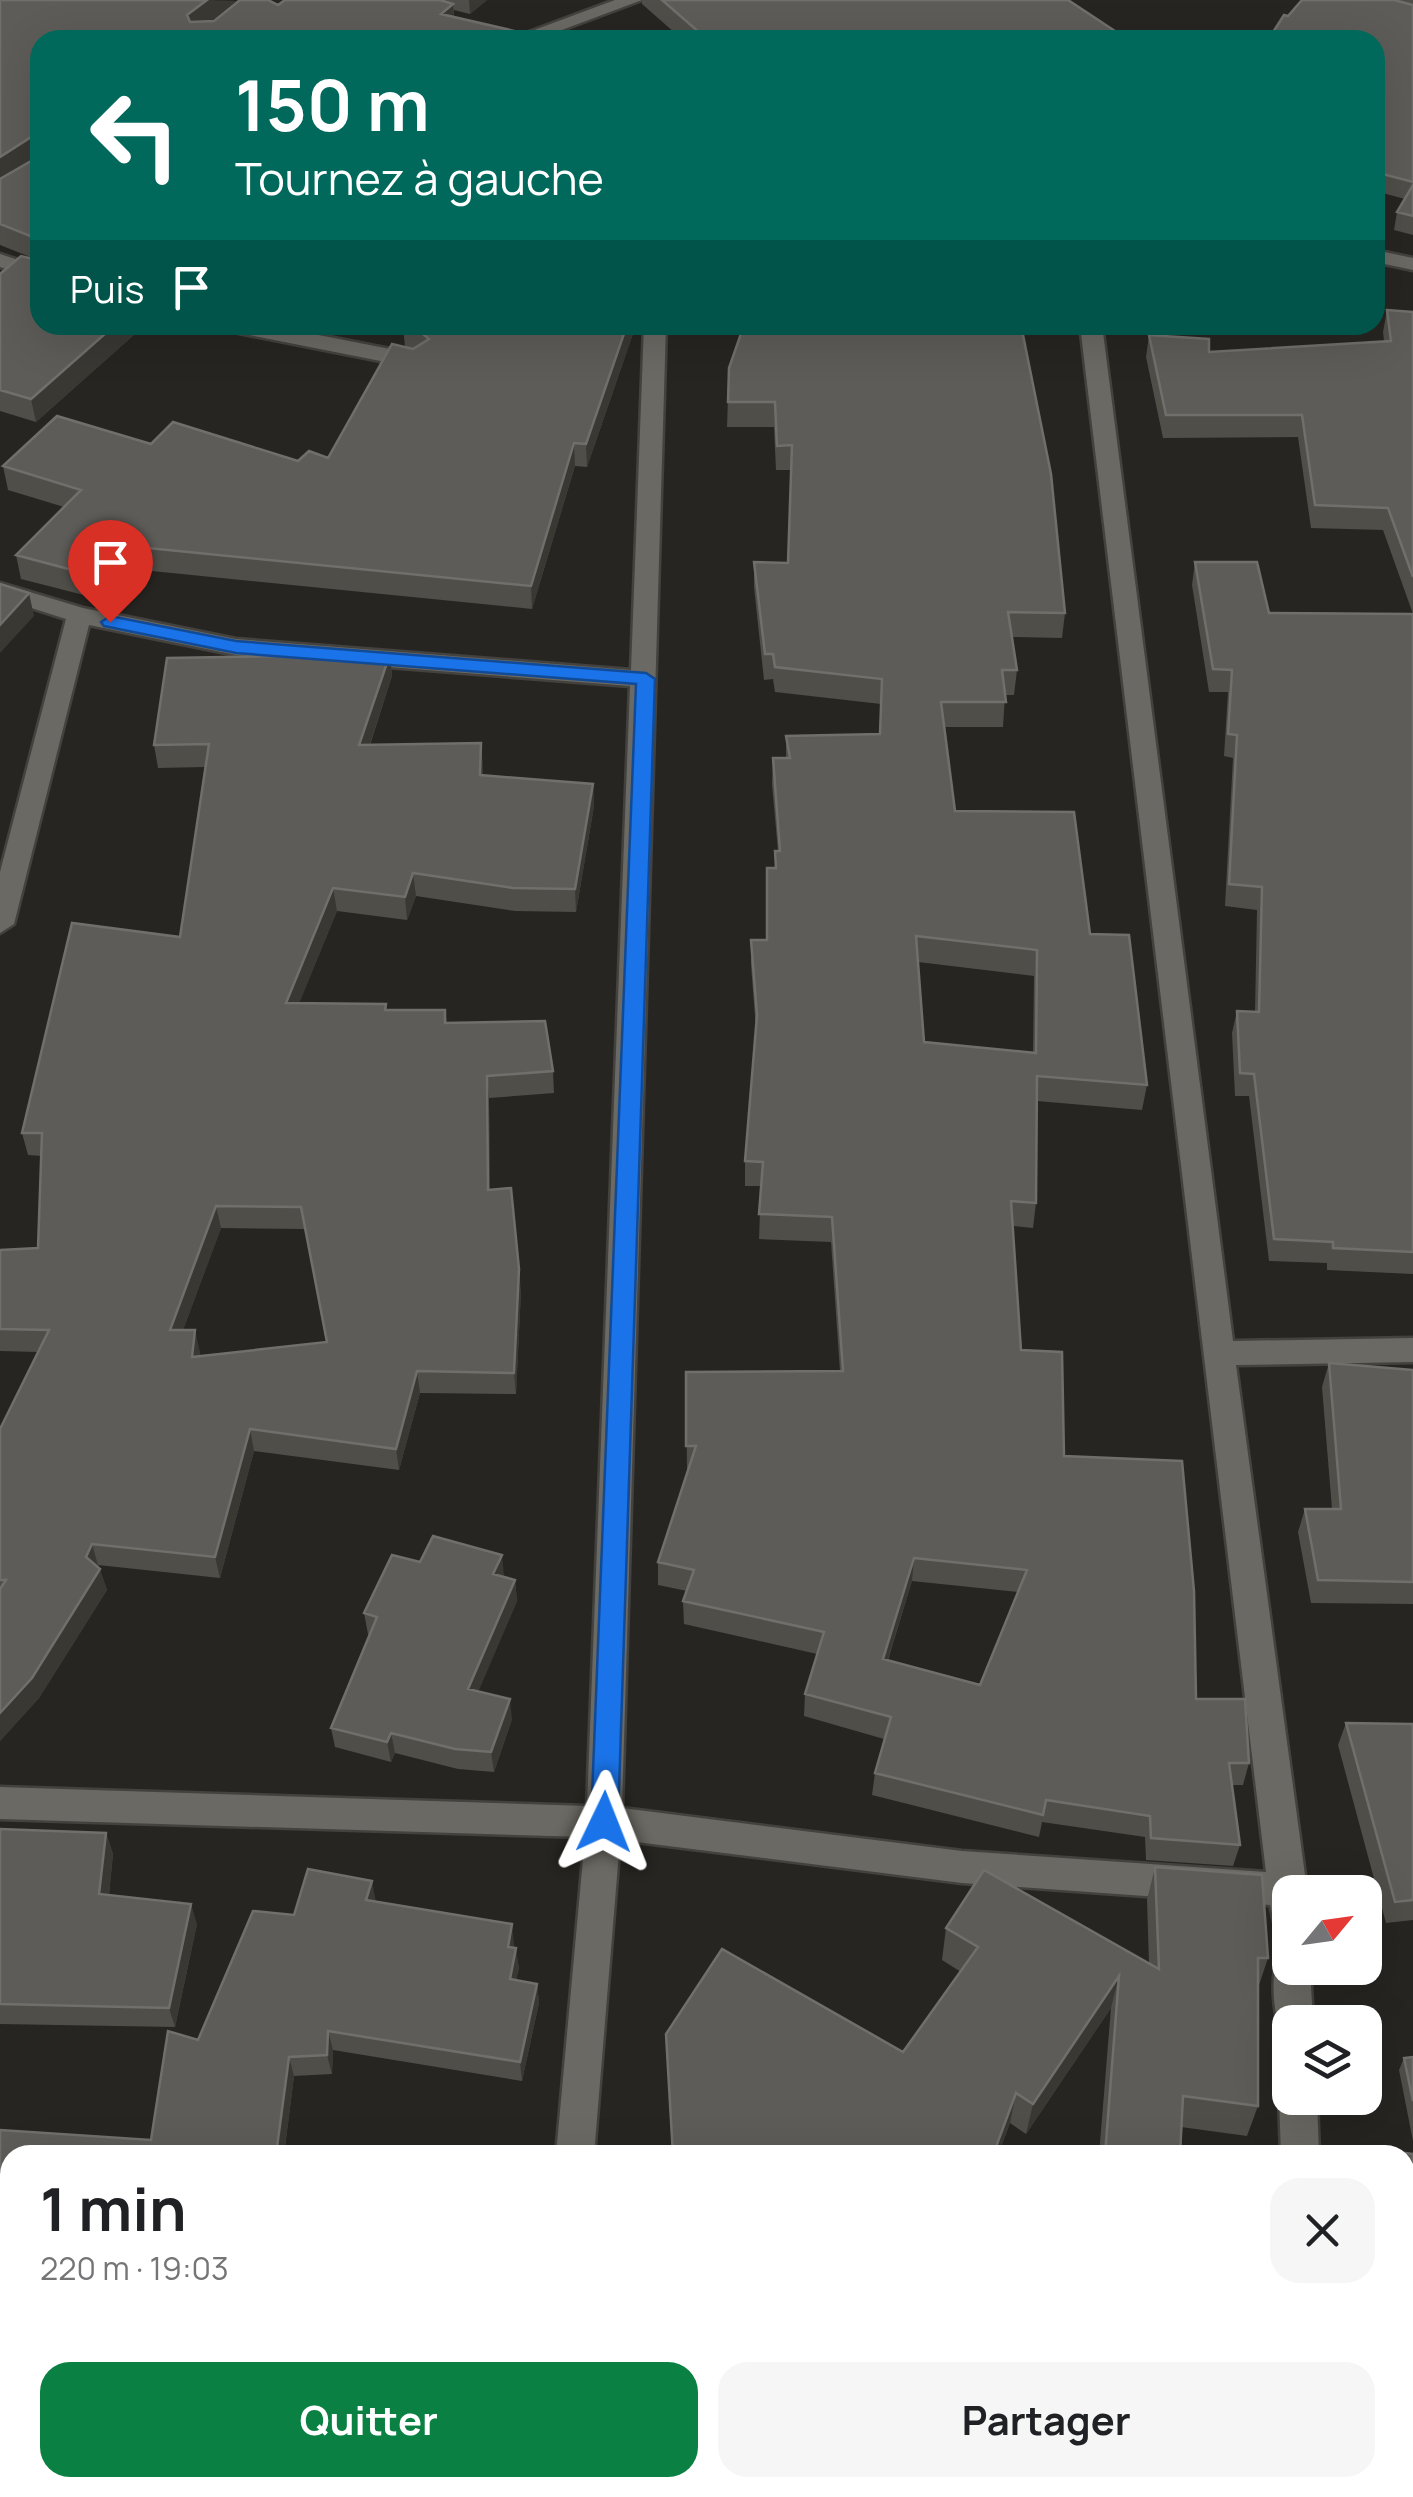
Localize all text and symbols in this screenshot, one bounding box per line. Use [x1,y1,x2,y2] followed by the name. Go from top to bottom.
[235,56,430,152] text: 150 m
[70,70,200,200] icon: left
[235,147,604,209] text: Tournez à gauche
[164,260,219,315] icon: arrive
[70,262,144,314] text: Puis
[68,520,153,623] pin
[83,535,138,590] icon: arrive
[552,1770,656,1874] position arrow
[1272,1875,1382,1985] north arrow
[1272,1875,1382,2115] map controls
[1272,2005,1382,2115] button: layers
[40,2167,187,2249] text: 1 min
[1270,2178,1375,2283] button: close
[40,2246,229,2290] text: 220 m · 19:03
[40,2362,698,2477] button: Quitter
[718,2362,1375,2477] button: Partager

